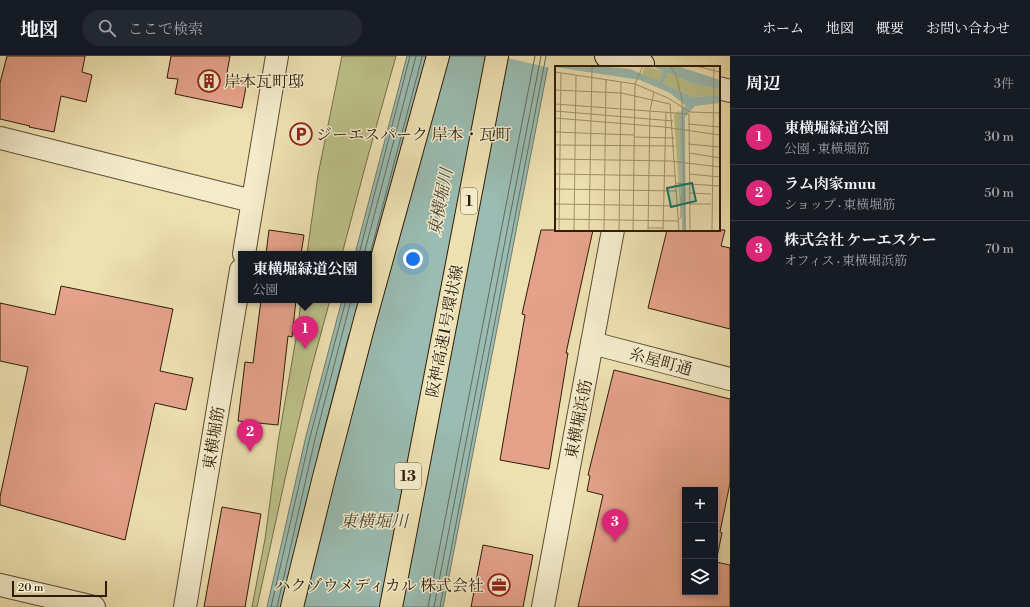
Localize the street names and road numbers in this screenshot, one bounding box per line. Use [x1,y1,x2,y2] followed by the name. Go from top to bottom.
[461,188,477,214] road number: 1
[422,263,468,399] street label: 阪神高速1号環状線
[627,344,694,380] street label: 糸屋町通
[562,378,596,460] street label: 東横堀浜筋
[199,405,229,471] street label: 東横堀筋
[395,463,421,489] road number: 13

